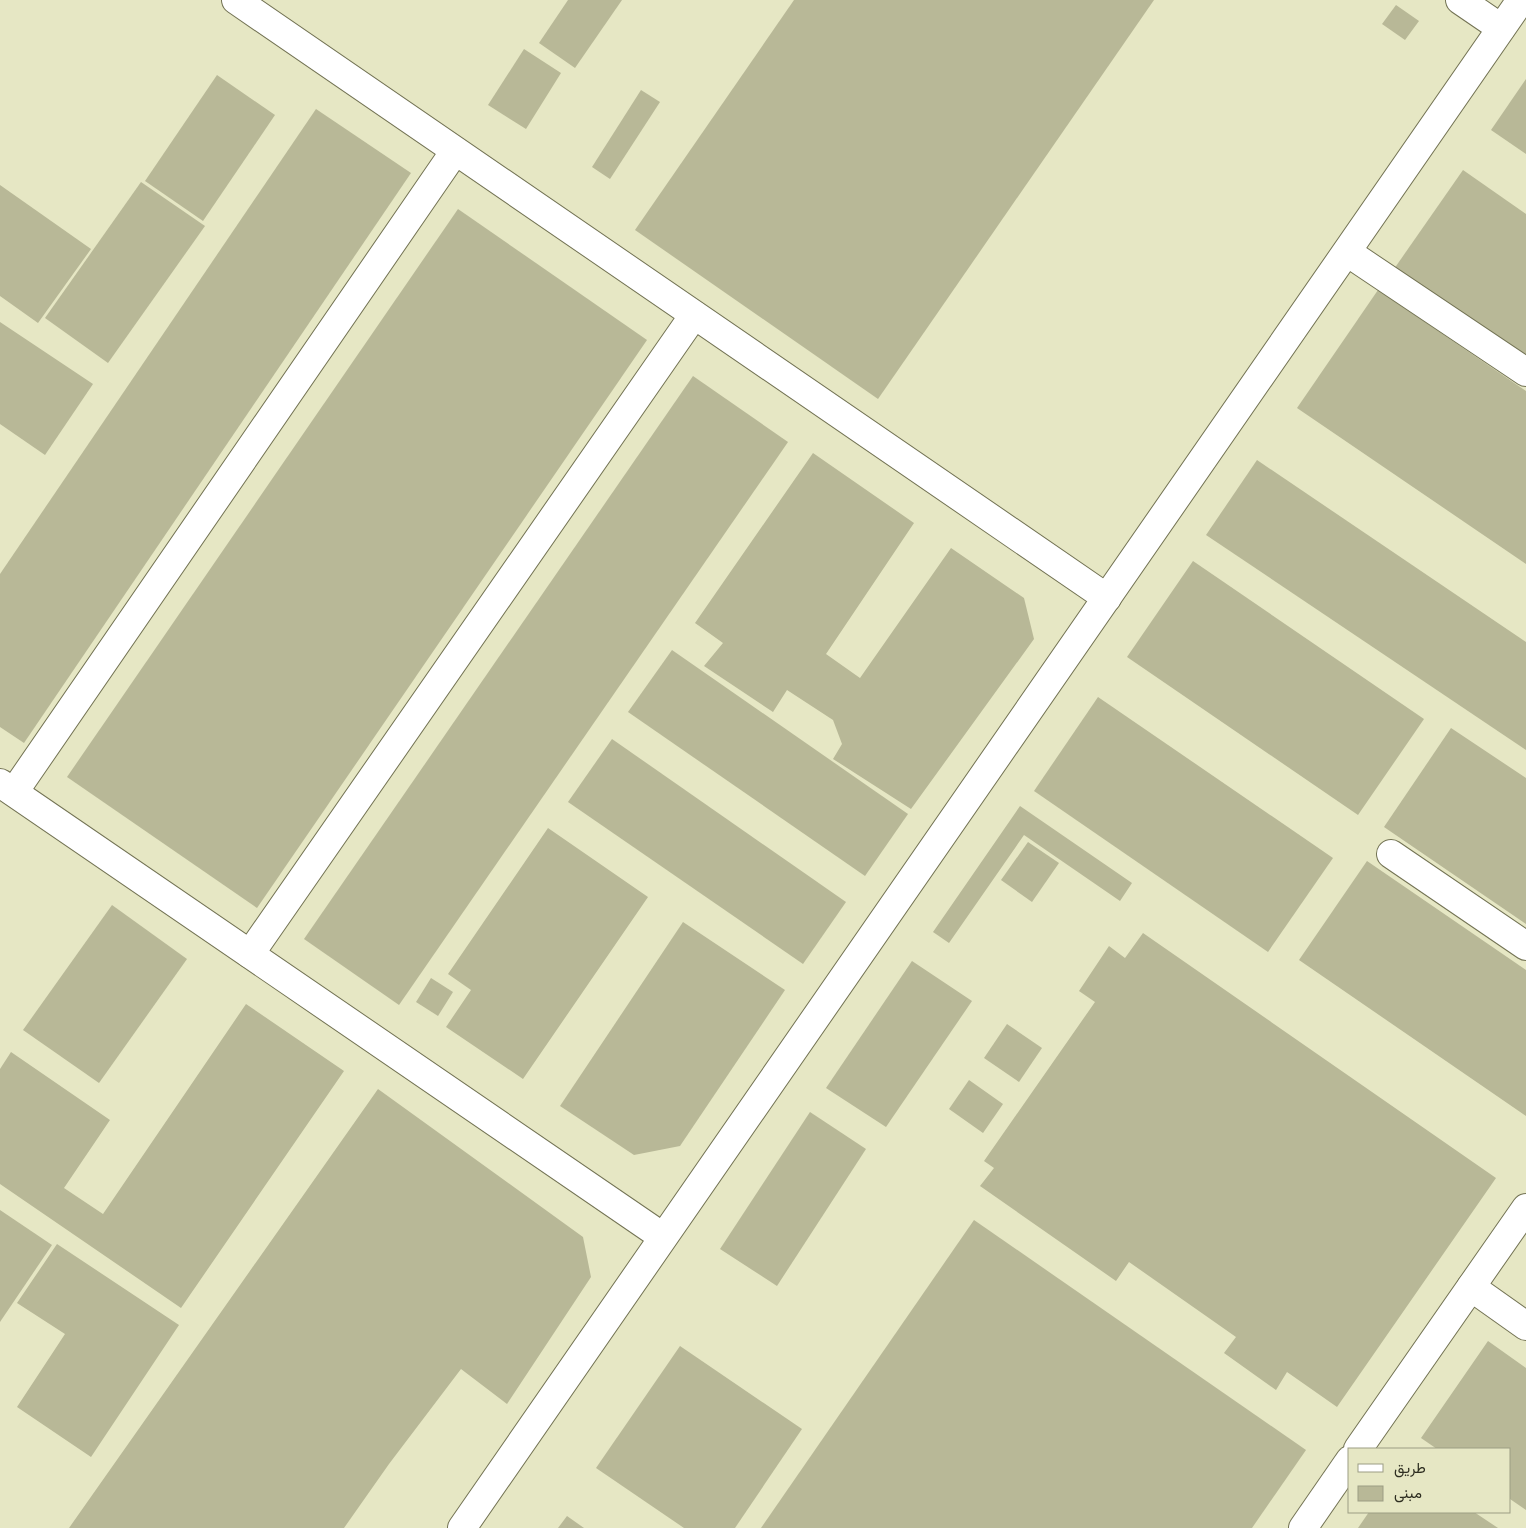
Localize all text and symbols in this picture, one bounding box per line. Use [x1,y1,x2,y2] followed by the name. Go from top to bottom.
[1348,1448,1511,1513] legend
[1394,1458,1426,1478] text: طريق
[1394,1483,1422,1503] text: مبنى

